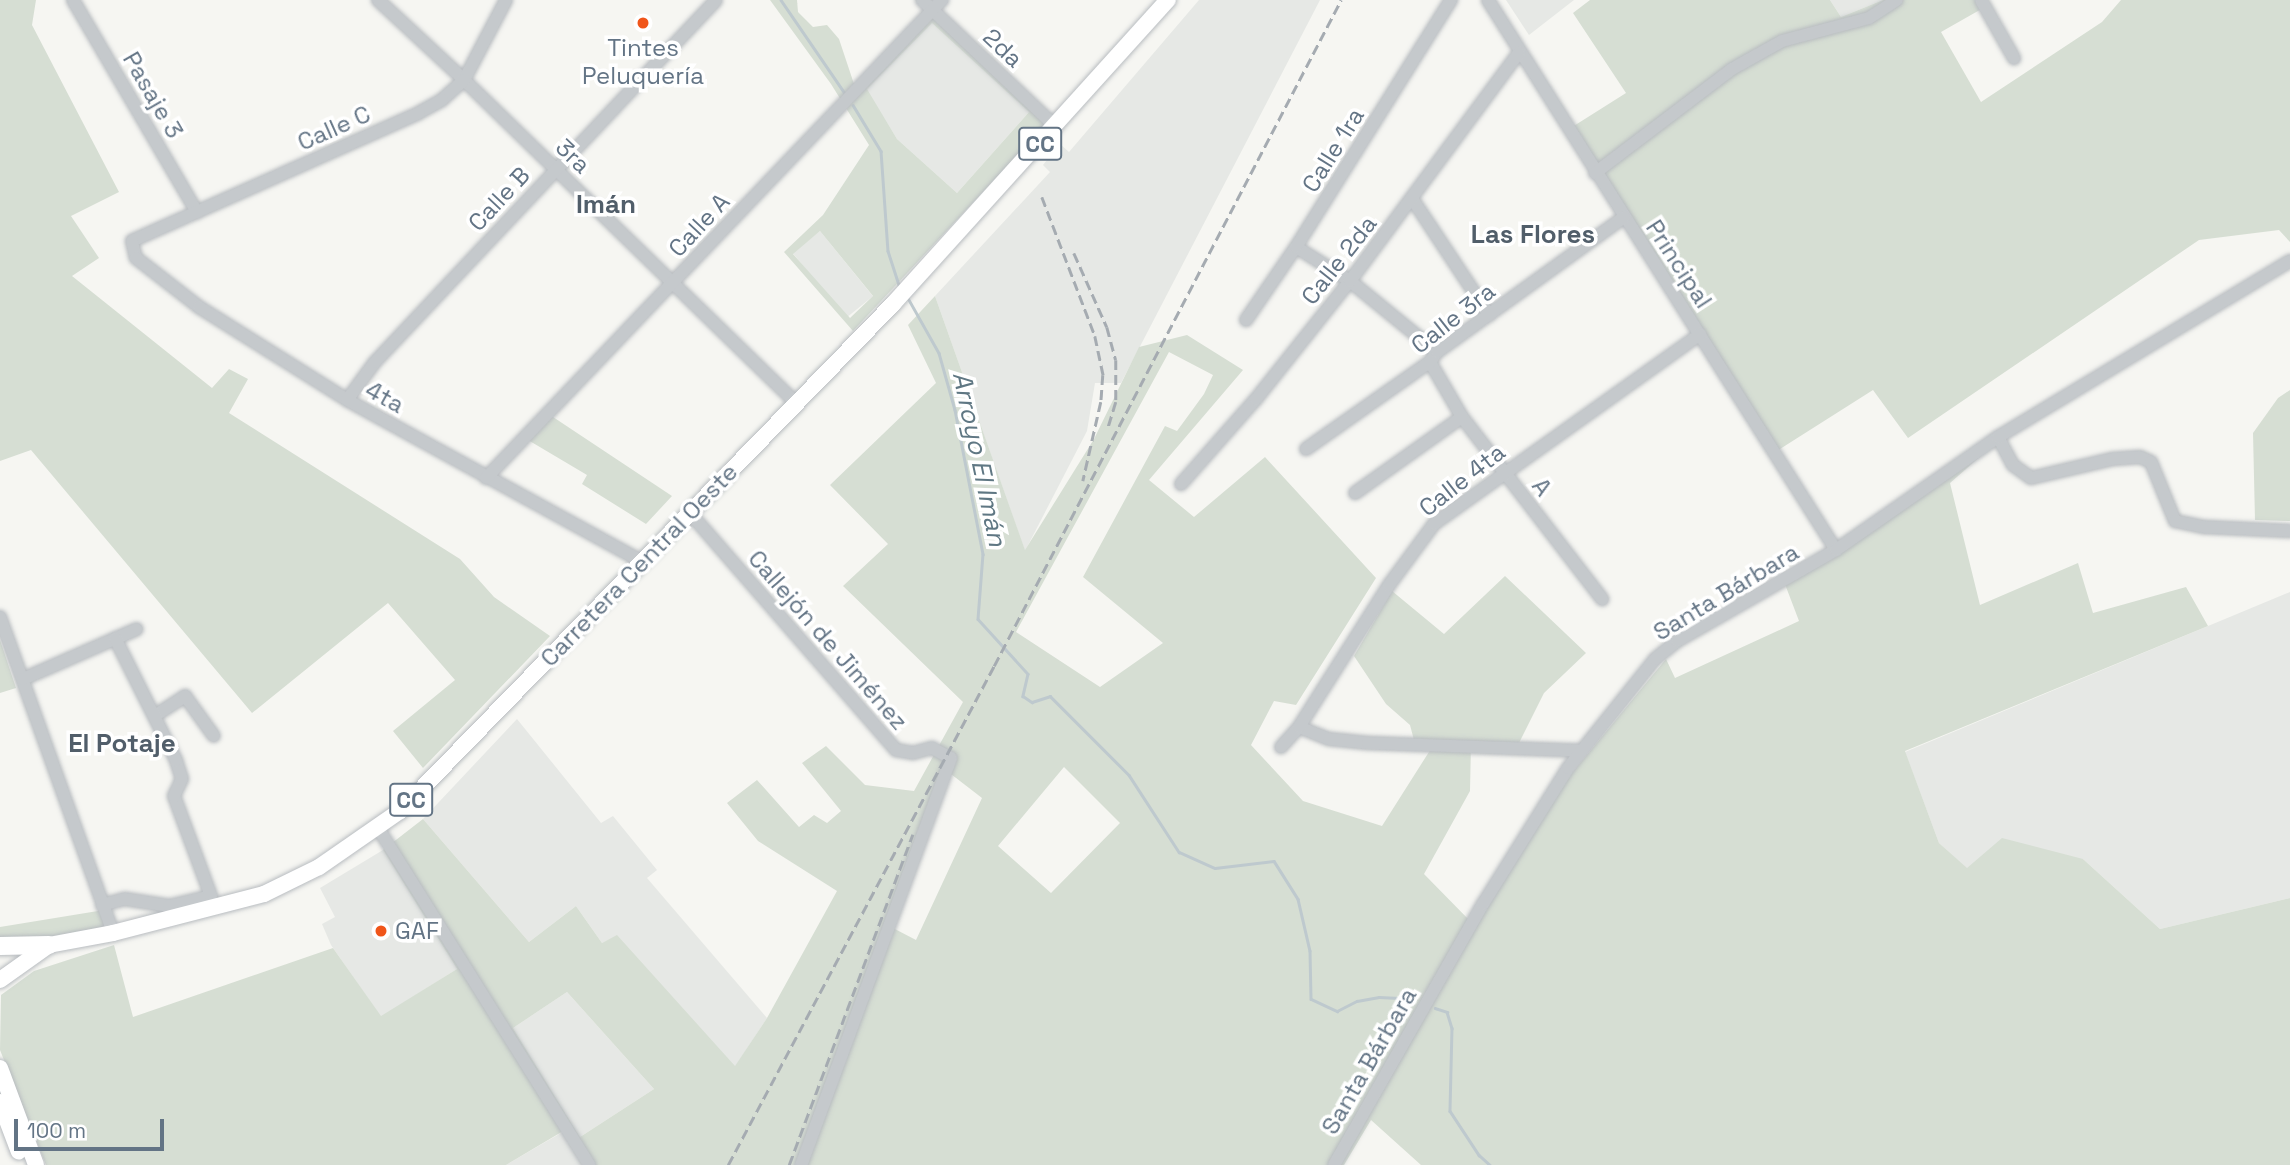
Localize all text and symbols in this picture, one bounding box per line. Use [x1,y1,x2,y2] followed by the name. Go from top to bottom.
[635,15,651,31] marker: Tintes Peluquería
[977,23,1029,73] street label: 2da
[582,34,704,90] place label: Tintes Peluquería
[117,47,189,143] street label: Pasaje 3
[293,99,375,157] street label: Calle C
[1296,103,1370,197] street label: Calle 1ra
[1017,125,1063,164] road number: CC
[550,133,596,179] street label: 3ra
[462,161,536,237] street label: Calle B
[662,187,736,263] street label: Calle A
[576,189,636,221] district label: Imán
[1295,210,1383,310] street label: Calle 2da
[1640,214,1718,314] street label: Principal
[1471,219,1595,251] district label: Las Flores
[1405,276,1501,360] street label: Calle 3ra
[945,369,1013,549] water label: Arroyo El Imán
[361,375,409,419] street label: 4ta
[1413,438,1511,522] street label: Calle 4ta
[535,458,743,672] street label: Carretera Central Oeste
[1526,472,1558,502] street label: A
[1648,537,1804,647] street label: Santa Bárbara
[742,544,914,736] street label: Callejón de Jiménez
[68,728,176,760] district label: El Potaje
[388,780,434,820] road number: CC
[395,917,439,945] place label: GAF
[373,923,389,939] marker: GAF
[1315,983,1423,1139] street label: Santa Bárbara
[18,1106,168,1150] scale bar
[27,1117,86,1144] text: 100 m

